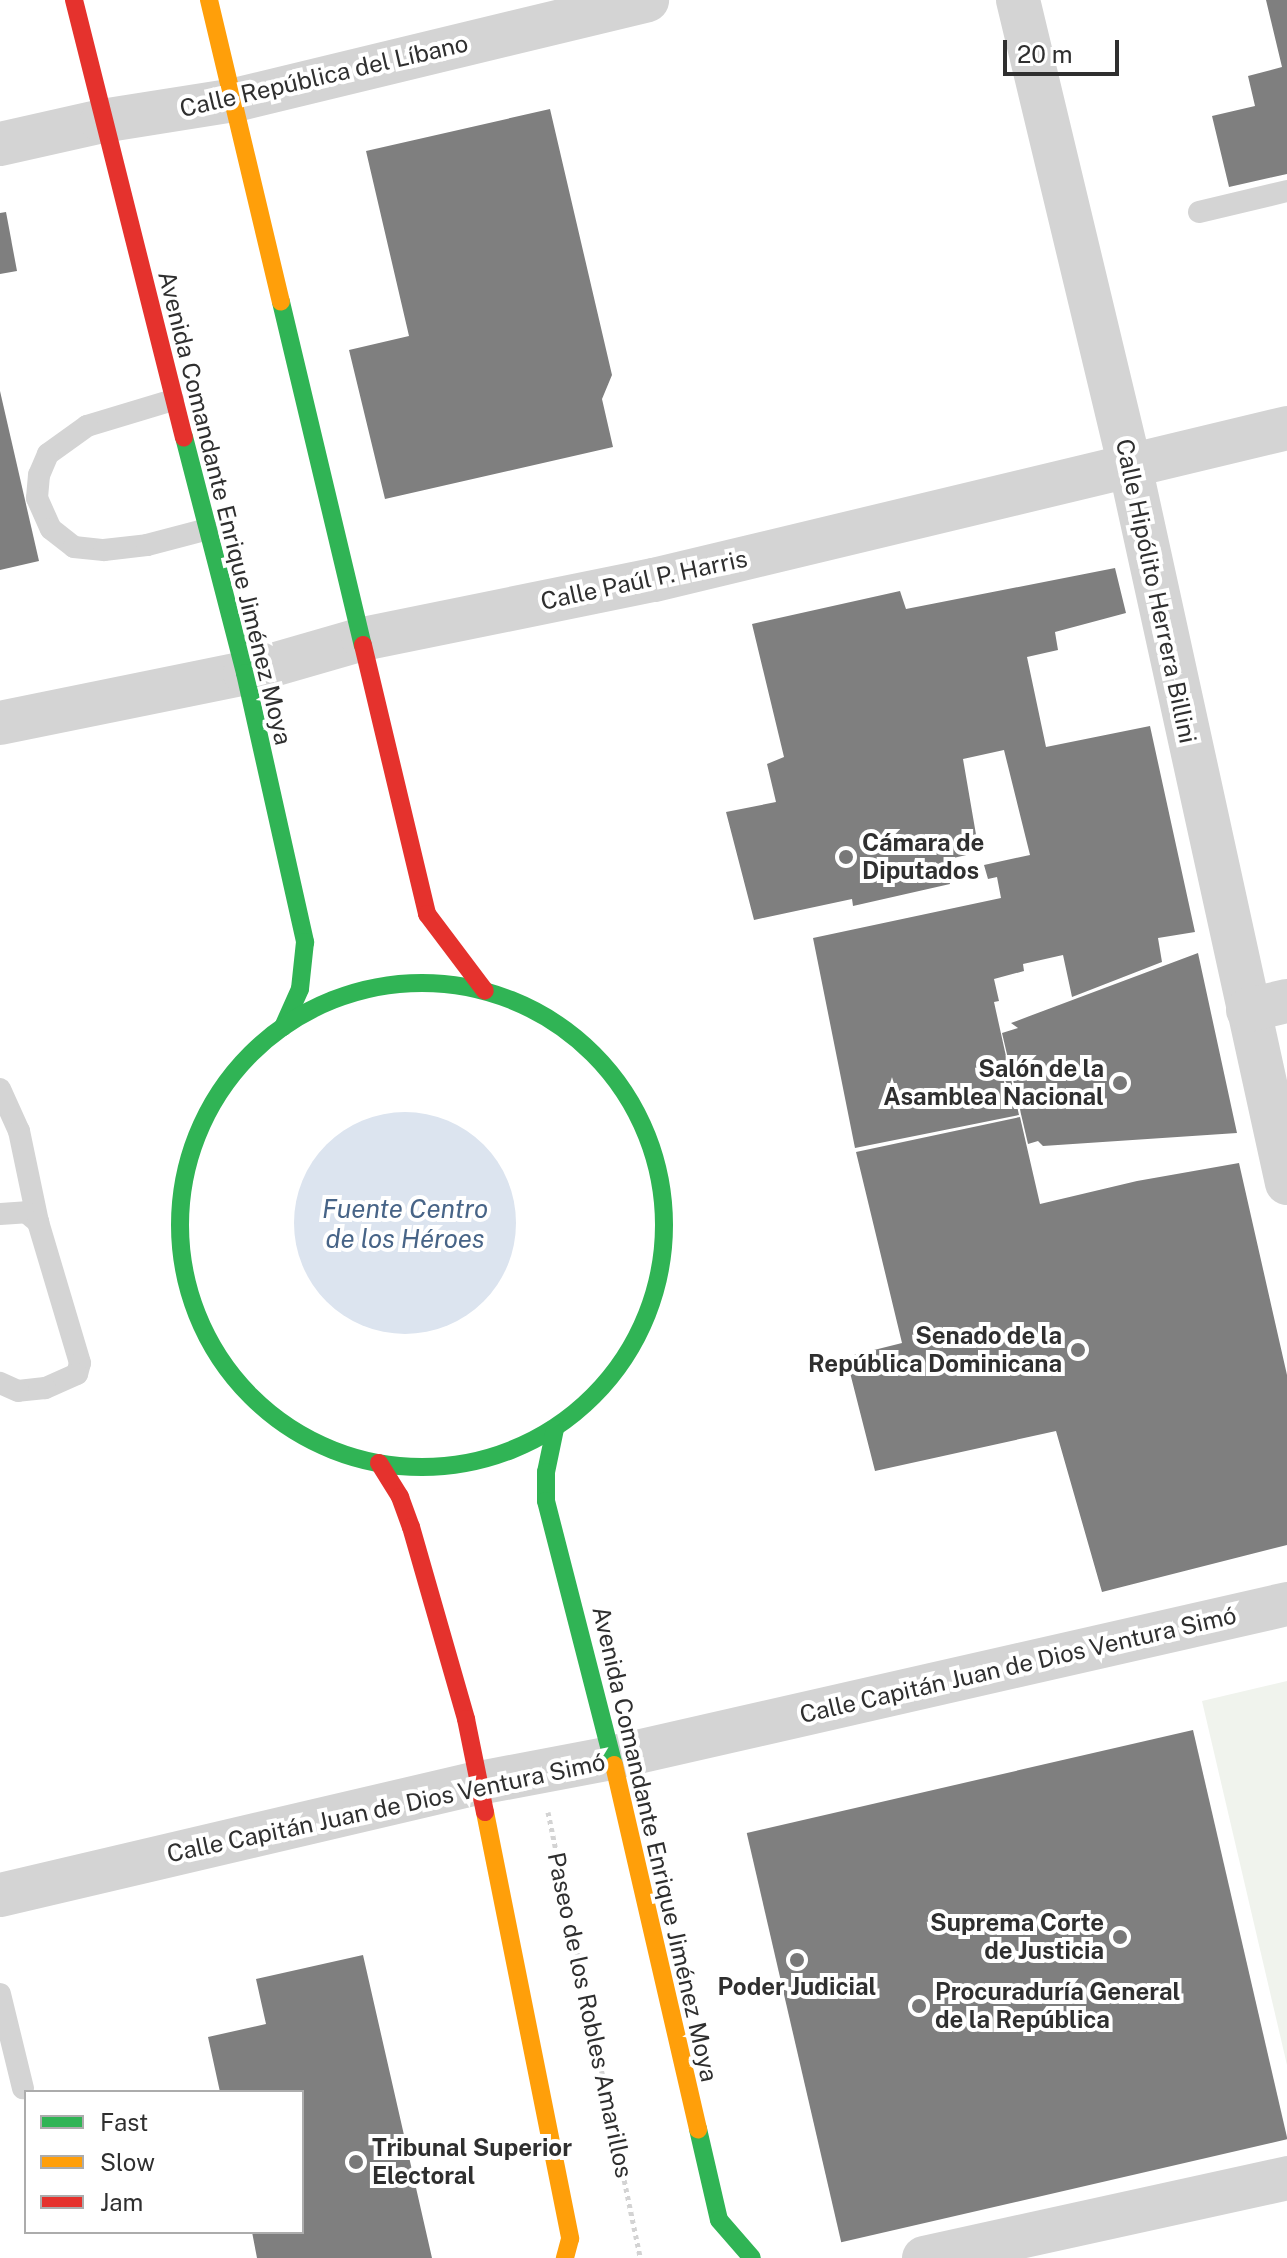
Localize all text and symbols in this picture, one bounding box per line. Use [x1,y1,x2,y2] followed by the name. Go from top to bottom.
[1007,24,1123,74] scale bar
[177,29,471,123] street label: Calle República del Líbano
[1017,40,1073,68] text: 20 m
[152,268,298,748] street label: Avenida Comandante Enrique Jiménez Moya
[1110,436,1202,746] street label: Calle Hipólito Herrera Billini
[538,544,750,616] street label: Calle Paúl P. Harris
[862,829,985,885] place label: Cámara de Diputados
[837,848,855,866] marker: Cámara de Diputados
[883,1055,1104,1111] place label: Salón de la Asamblea Nacional
[1111,1074,1129,1092] marker: Salón de la Asamblea Nacional
[322,1193,488,1254] water label: Fuente Centro de los Héroes
[808,1322,1062,1378] place label: Senado de la República Dominicana
[1069,1341,1087,1359] marker: Senado de la República Dominicana
[796,1601,1240,1729] street label: Calle Capitán Juan de Dios Ventura Simó
[586,1603,724,2085] street label: Avenida Comandante Enrique Jiménez Moya
[164,1747,608,1869] street label: Calle Capitán Juan de Dios Ventura Simó
[541,1849,639,2181] street label: Paseo de los Robles Amarillos
[930,1909,1104,1965] place label: Suprema Corte de Justicia
[1111,1928,1129,1946] marker: Suprema Corte de Justicia
[788,1951,806,1969] marker: Poder Judicial
[718,1973,876,2001] place label: Poder Judicial
[935,1978,1180,2034] place label: Procuraduría General de la República
[910,1997,928,2015] marker: Procuraduría General de la República
[24,2090,304,2234] legend
[100,2108,148,2136] text: Fast
[372,2134,572,2190] place label: Tribunal Superior Electoral
[100,2148,155,2176] text: Slow
[347,2153,365,2171] marker: Tribunal Superior Electoral
[100,2188,143,2216] text: Jam

